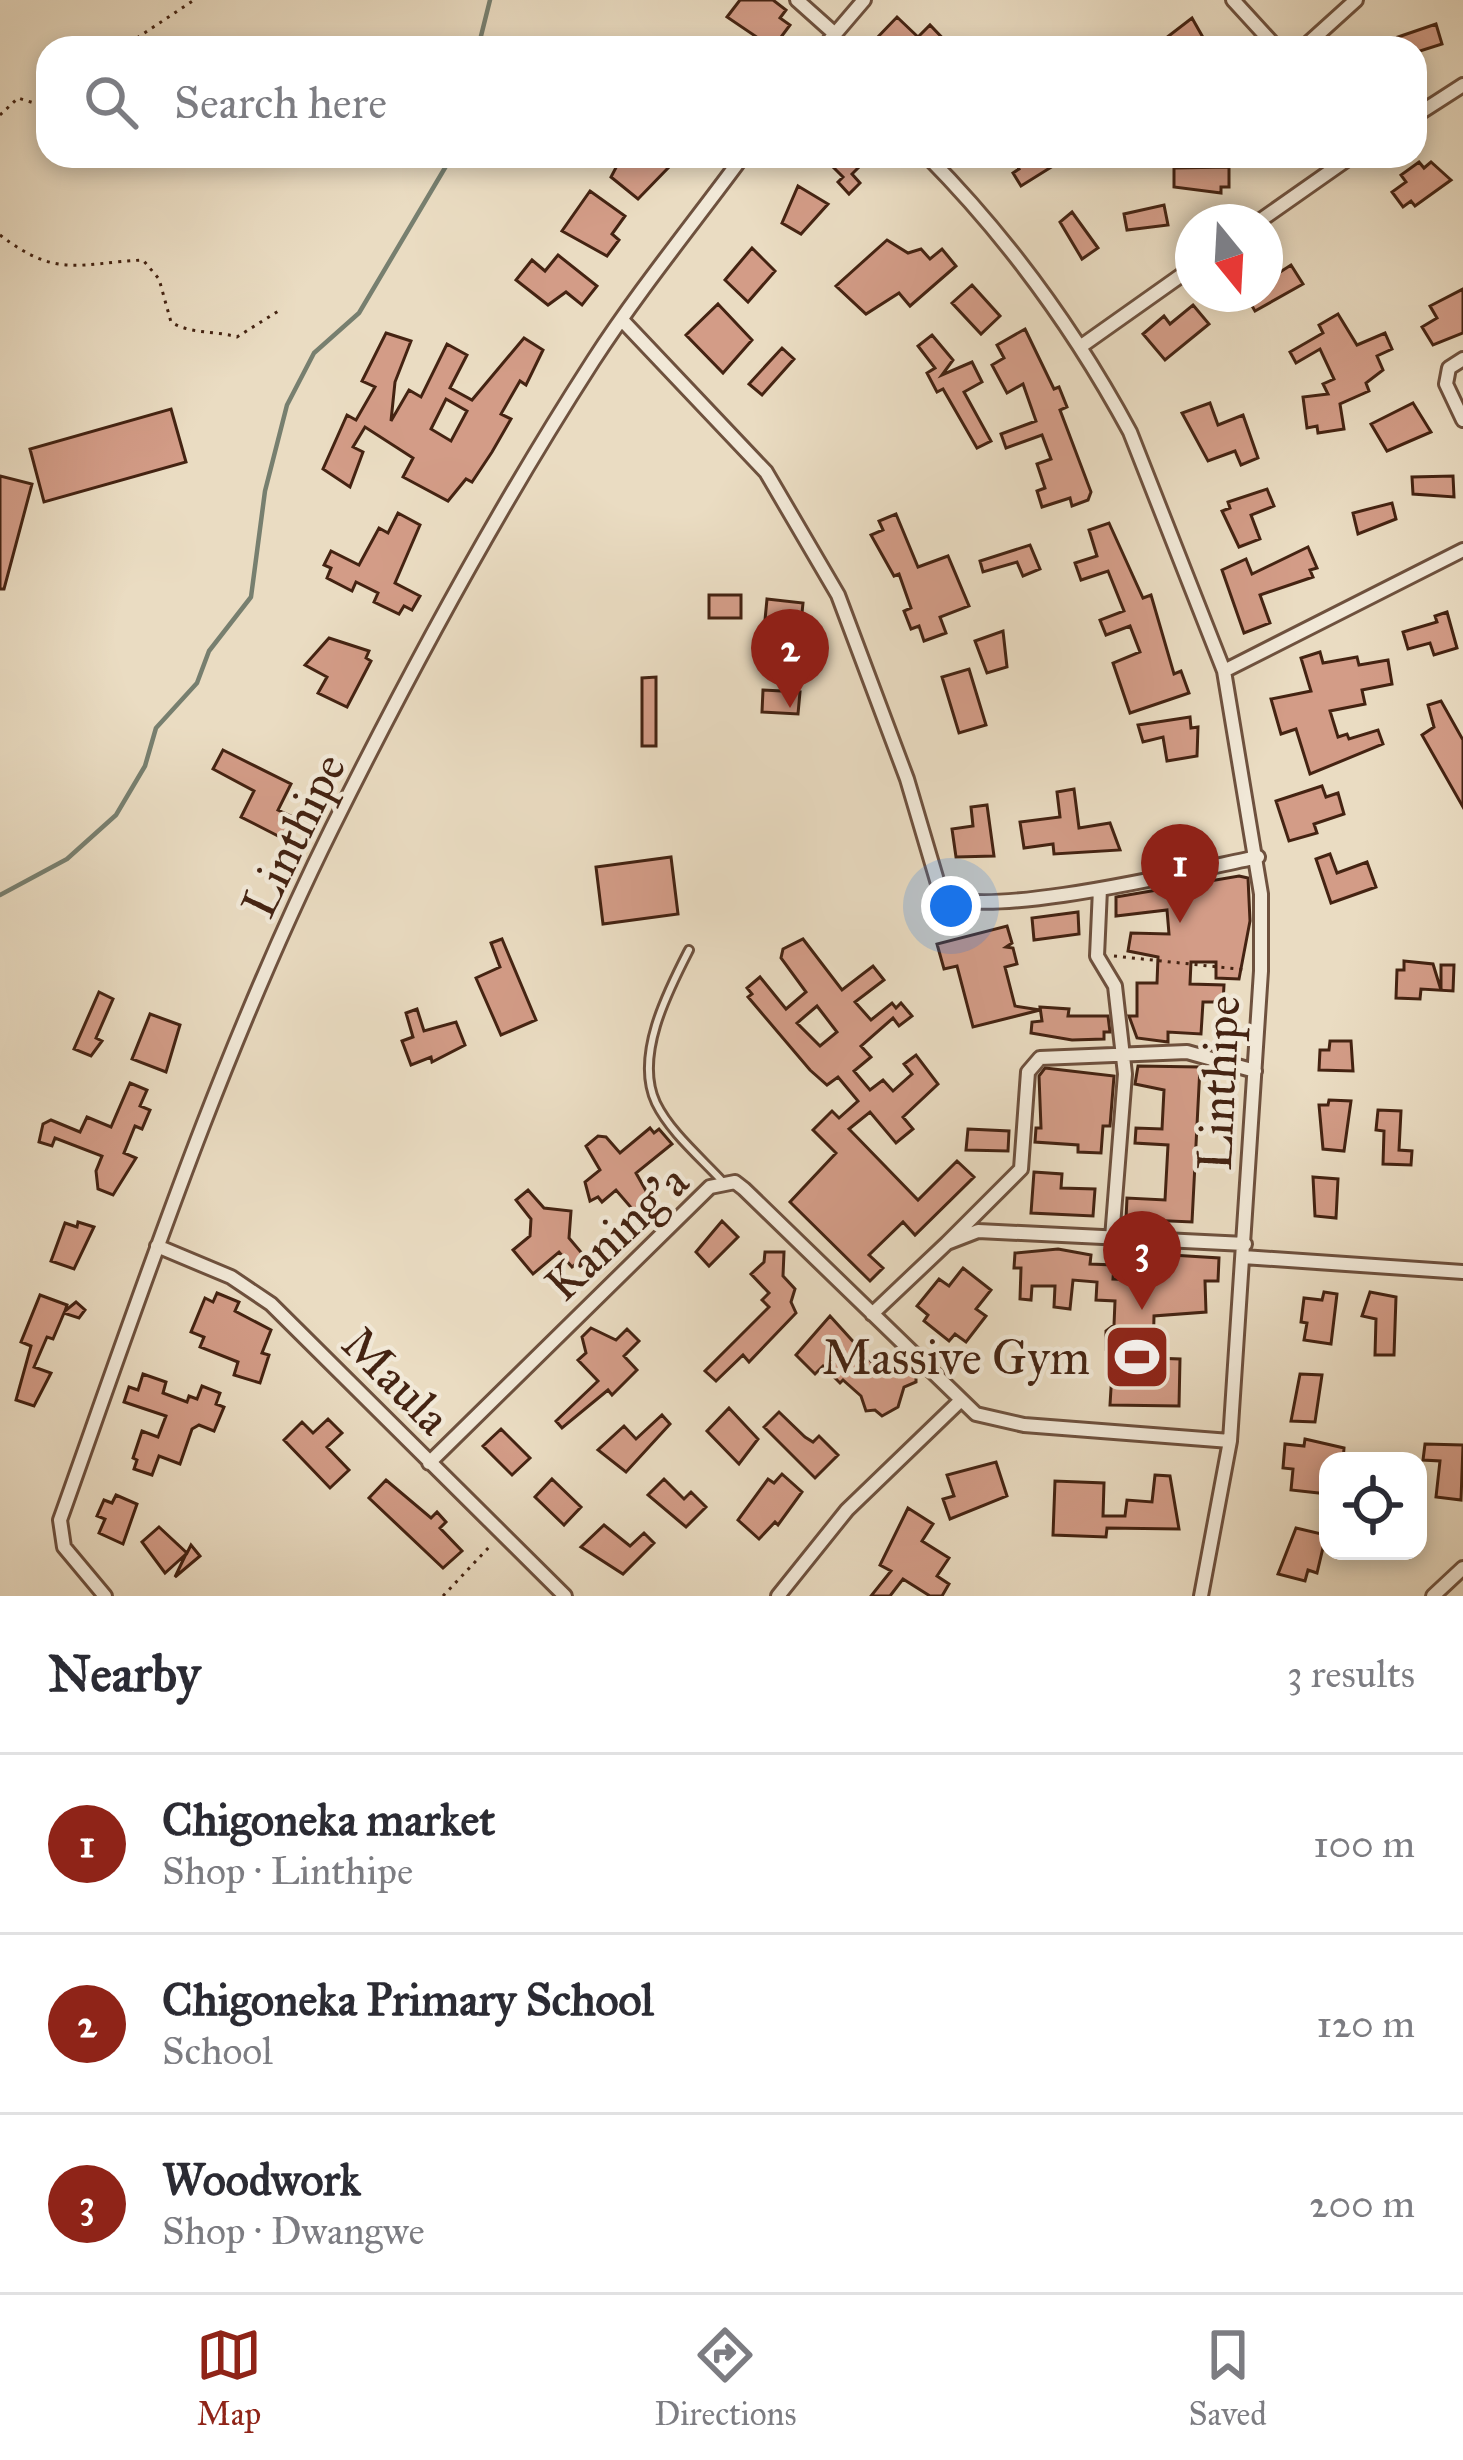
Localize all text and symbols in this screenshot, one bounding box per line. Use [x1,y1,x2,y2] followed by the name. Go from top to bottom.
[36,36,1427,168] search box
[78,69,144,135] icon: search
[174,75,387,130] text: Search here
[1175,204,1283,312] north arrow
[751,609,829,708] pin: 2
[229,744,358,927] street label: Linthipe
[1141,824,1219,923] pin: 1
[921,876,981,936] your location
[1184,994,1253,1172] street label: Linthipe
[533,1151,701,1313] street label: Kaning'a
[1103,1211,1181,1310] pin: 3
[330,1314,463,1447] street label: Maula
[1102,1322,1172,1392] sports icon: Massive Gym
[822,1328,1090,1387] place label: Massive Gym
[1319,1452,1427,1560] map controls
[1319,1452,1427,1560] button: locate
[48,1643,200,1705] text: Nearby
[1287,1650,1415,1698] text: 3 results
[162,1792,495,1847] text: Chigoneka market
[79,1820,95,1868] text: 1
[1313,1820,1415,1868] text: 100 m
[162,1847,413,1895] text: Shop · Linthipe
[162,1972,654,2027] text: Chigoneka Primary School
[77,2000,97,2048] text: 2
[1316,2000,1415,2048] text: 120 m
[162,2027,273,2075] text: School
[162,2152,361,2207] text: Woodwork
[79,2180,95,2228] text: 3
[1309,2180,1415,2228] text: 200 m
[162,2207,425,2255] text: Shop · Dwangwe
[196,2322,262,2434] tab: Map
[654,2322,796,2434] tab: Directions
[1189,2322,1267,2434] tab: Saved

